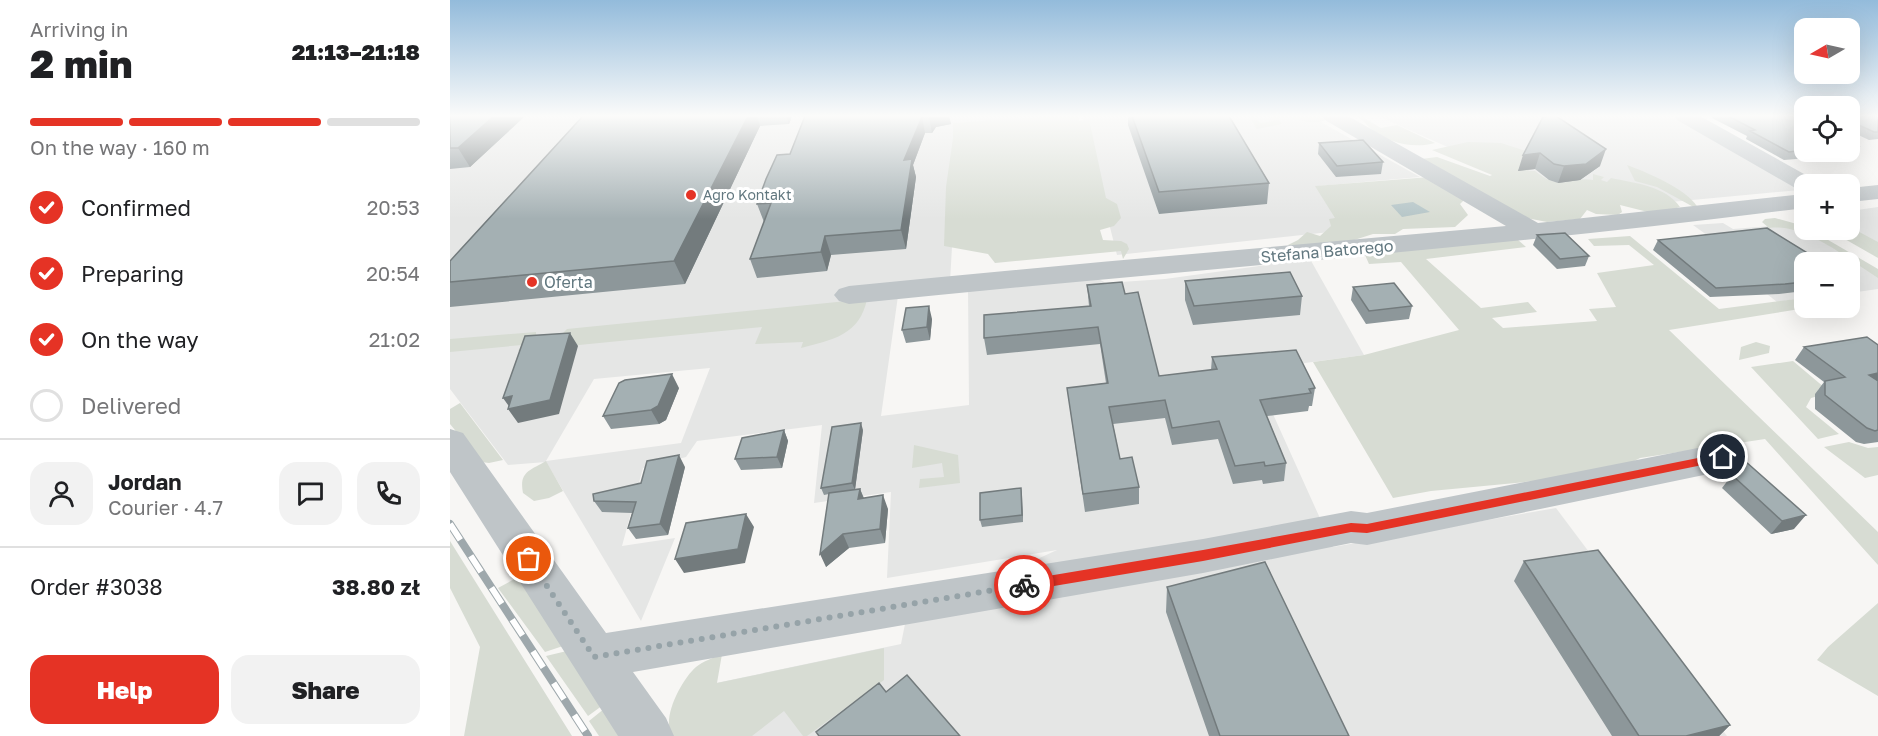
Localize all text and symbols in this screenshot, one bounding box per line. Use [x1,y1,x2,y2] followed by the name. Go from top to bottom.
[30,17,128,41] text: Arriving in
[1794,18,1860,84] north arrow
[1794,18,1860,318] map controls
[292,38,420,65] text: 21:13–21:18
[30,40,133,87] text: 2 min
[1794,96,1860,162] button: locate
[30,135,210,159] text: On the way · 160 m
[1794,174,1860,240] button: +
[703,186,792,203] place label: Agro Kontakt
[684,188,698,202] marker: Agro Kontakt
[30,191,63,224] icon: check
[81,194,191,221] text: Confirmed
[367,195,420,219] text: 20:53
[1260,235,1394,267] street label: Stefana Batorego
[1794,252,1860,318] button: −
[30,257,63,290] icon: check
[81,260,184,287] text: Preparing
[366,261,420,285] text: 20:54
[544,272,593,292] place label: Oferta
[525,275,539,289] marker: Oferta
[30,323,63,356] icon: check
[81,326,199,353] text: On the way
[369,327,420,351] text: 21:02
[81,392,181,419] text: Delivered
[1697,431,1748,482] pin
[1706,440,1739,473] icon: home
[30,462,93,525] button: person
[279,462,342,525] button: chat
[357,462,420,525] button: phone
[108,468,182,495] text: Jordan
[108,495,223,519] text: Courier · 4.7
[503,533,554,584] pin
[512,542,545,575] icon: bag
[994,555,1054,615] courier
[1008,569,1041,602] icon: bike
[30,573,163,600] text: Order #3038
[332,573,420,600] text: 38.80 zł
[30,655,219,724] button: Help
[231,655,420,724] button: Share

